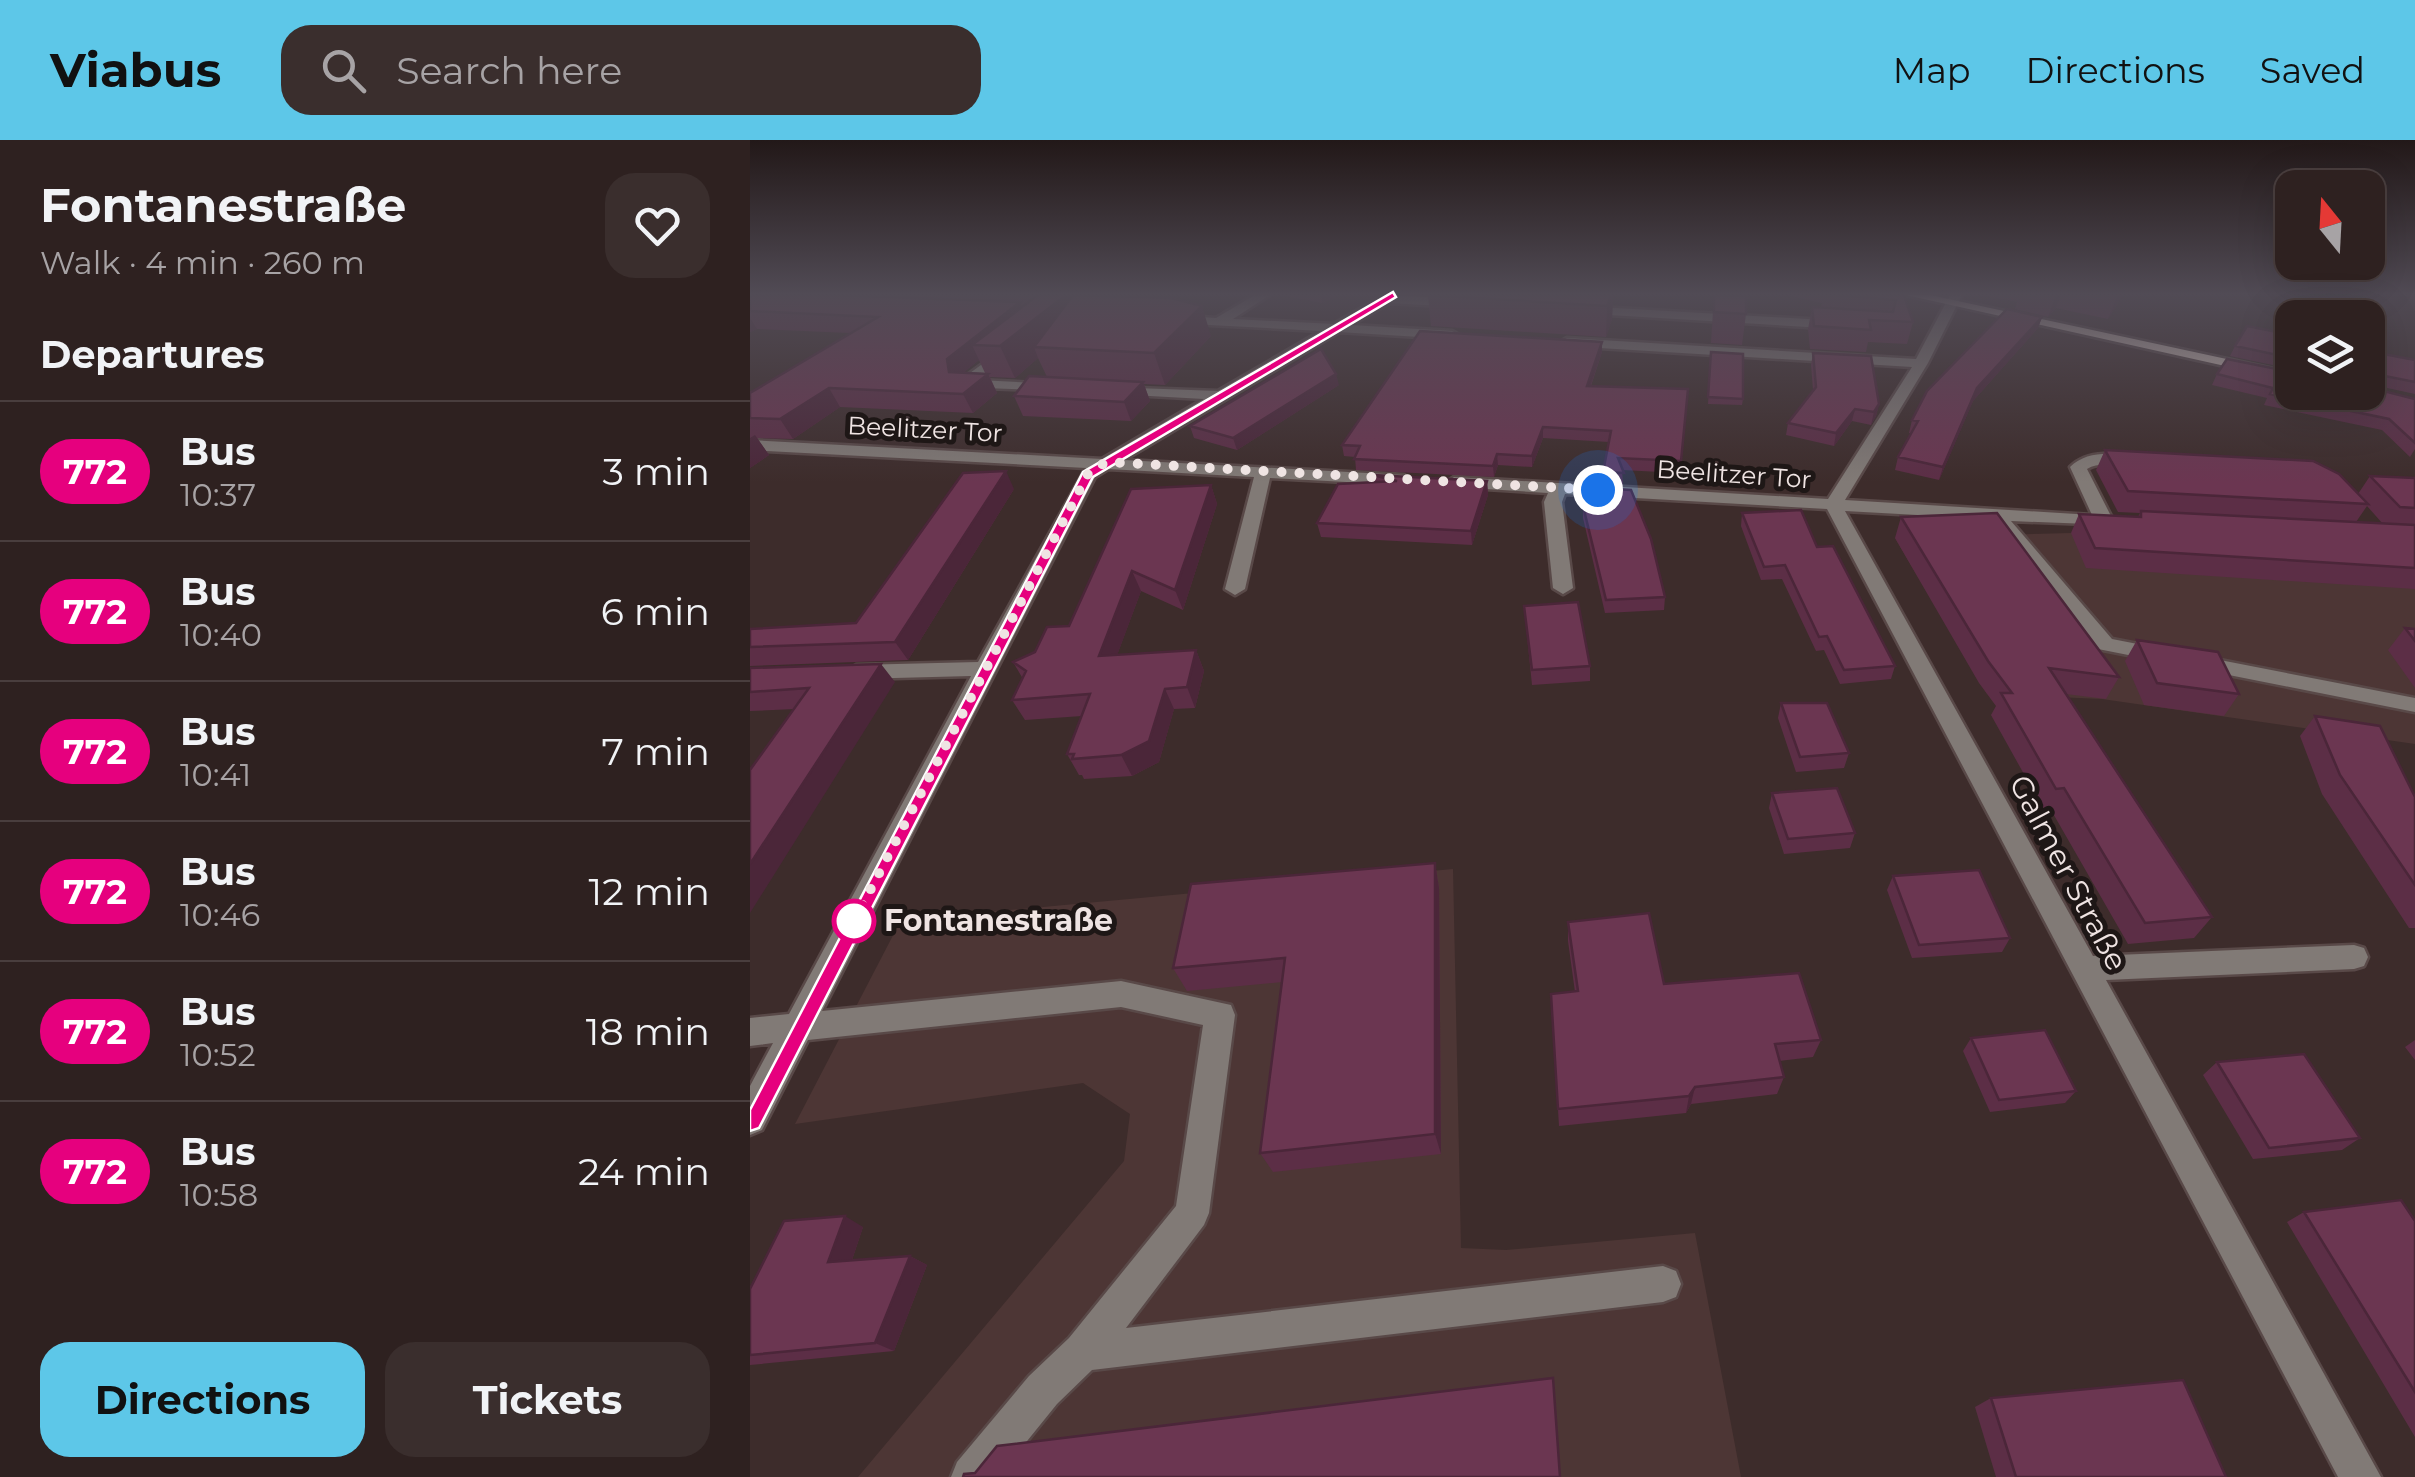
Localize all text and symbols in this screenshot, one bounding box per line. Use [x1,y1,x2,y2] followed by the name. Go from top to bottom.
[281,25,981,115] search box
[50,41,221,99] text: Viabus
[316,43,371,98] icon: search
[396,47,622,94] text: Search here
[1893,49,1971,92] text: Map
[2026,49,2205,92] text: Directions
[2260,49,2365,92] text: Saved
[2275,170,2385,280] north arrow
[2275,170,2385,410] map controls
[605,173,710,278] button: heart
[40,176,406,234] text: Fontanestraße
[40,243,365,282] text: Walk · 4 min · 260 m
[2275,300,2385,410] button: layers
[40,331,264,378] text: Departures
[847,410,1003,448] street label: Beelitzer Tor
[180,428,255,475] text: Bus
[602,448,710,495] text: 3 min
[63,450,127,493] text: 772
[1655,454,1813,494] street label: Beelitzer Tor
[1573,465,1623,515] your location
[180,475,256,514] text: 10:37
[180,568,255,615] text: Bus
[601,588,710,635] text: 6 min
[63,590,127,633] text: 772
[180,615,262,654] text: 10:40
[180,708,255,755] text: Bus
[601,728,710,775] text: 7 min
[63,730,127,773] text: 772
[180,755,251,794] text: 10:41
[2001,769,2136,977] street label: Galmer Straße
[180,848,255,895] text: Bus
[589,868,710,915] text: 12 min
[63,870,127,913] text: 772
[180,895,260,934] text: 10:46
[833,900,875,942] marker: Fontanestraße
[884,902,1113,939] place label: Fontanestraße
[180,988,255,1035] text: Bus
[586,1008,710,1055] text: 18 min
[63,1010,127,1053] text: 772
[180,1035,256,1074] text: 10:52
[180,1128,255,1175] text: Bus
[578,1148,710,1195] text: 24 min
[63,1150,127,1193] text: 772
[180,1175,258,1214] text: 10:58
[40,1342,365,1457] button: Directions
[385,1342,710,1457] button: Tickets

